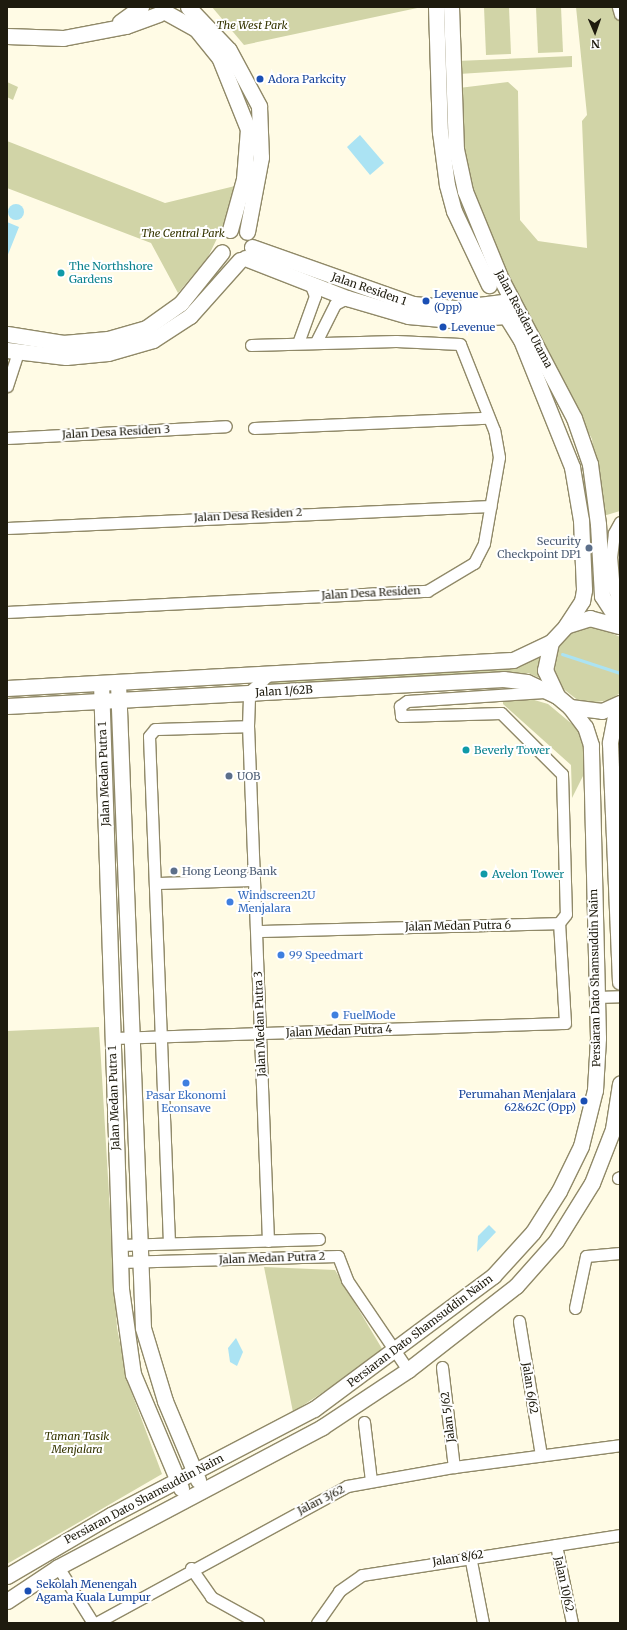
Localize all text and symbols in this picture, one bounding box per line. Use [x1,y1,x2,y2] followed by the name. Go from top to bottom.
[575,12,615,52] north arrow
[217,18,287,32] park label: The West Park
[591,37,600,51] text: N
[268,72,346,86] place label: Adora Parkcity
[255,74,265,84] marker: Adora Parkcity
[141,226,225,240] park label: The Central Park
[69,260,153,286] place label: The Northshore Gardens
[56,268,66,278] marker: The Northshore Gardens
[493,268,555,370] street label: Jalan Residen Utama
[330,270,408,308] street label: Jalan Residen 1
[434,288,478,314] place label: Levenue (Opp)
[421,296,431,306] marker: Levenue (Opp)
[451,320,495,334] place label: Levenue
[438,322,448,332] marker: Levenue
[62,423,170,441] street label: Jalan Desa Residen 3
[193,506,303,524] street label: Jalan Desa Residen 2
[497,535,581,561] place label: Security Checkpoint DP1
[584,543,594,553] marker: Security Checkpoint DP1
[321,584,421,602] street label: Jalan Desa Residen
[255,683,313,699] street label: Jalan 1/62B
[96,721,112,827] street label: Jalan Medan Putra 1
[474,743,550,757] place label: Beverly Tower
[461,745,471,755] marker: Beverly Tower
[237,769,260,783] place label: UOB
[224,771,234,781] marker: UOB
[182,864,277,878] place label: Hong Leong Bank
[169,866,179,876] marker: Hong Leong Bank
[492,867,564,881] place label: Avelon Tower
[479,869,489,879] marker: Avelon Tower
[238,889,315,915] place label: Windscreen2U Menjalara
[587,889,603,1067] street label: Persiaran Dato Shamsuddin Naim
[225,897,235,907] marker: Windscreen2U Menjalara
[405,918,511,934] street label: Jalan Medan Putra 6
[289,948,363,962] place label: 99 Speedmart
[276,950,286,960] marker: 99 Speedmart
[252,971,268,1077] street label: Jalan Medan Putra 3
[343,1008,396,1022] place label: FuelMode
[330,1010,340,1020] marker: FuelMode
[286,1023,392,1039] street label: Jalan Medan Putra 4
[106,1045,122,1151] street label: Jalan Medan Putra 1
[181,1078,191,1088] marker: Pasar Ekonomi Econsave
[459,1088,576,1114] place label: Perumahan Menjalara 62&62C (Opp)
[146,1089,226,1115] place label: Pasar Ekonomi Econsave
[579,1096,589,1106] marker: Perumahan Menjalara 62&62C (Opp)
[219,1250,325,1266] street label: Jalan Medan Putra 2
[345,1272,495,1390] street label: Persiaran Dato Shamsuddin Naim
[519,1361,541,1415] street label: Jalan 6/62
[438,1391,458,1443] street label: Jalan 5/62
[45,1430,109,1456] park label: Taman Tasik Menjalara
[62,1451,226,1547] street label: Persiaran Dato Shamsuddin Naim
[295,1483,347,1517] street label: Jalan 3/62
[432,1547,484,1569] street label: Jalan 8/62
[552,1555,576,1613] street label: Jalan 10/62
[36,1578,151,1604] place label: Sekolah Menengah Agama Kuala Lumpur
[23,1586,33,1596] marker: Sekolah Menengah Agama Kuala Lumpur

